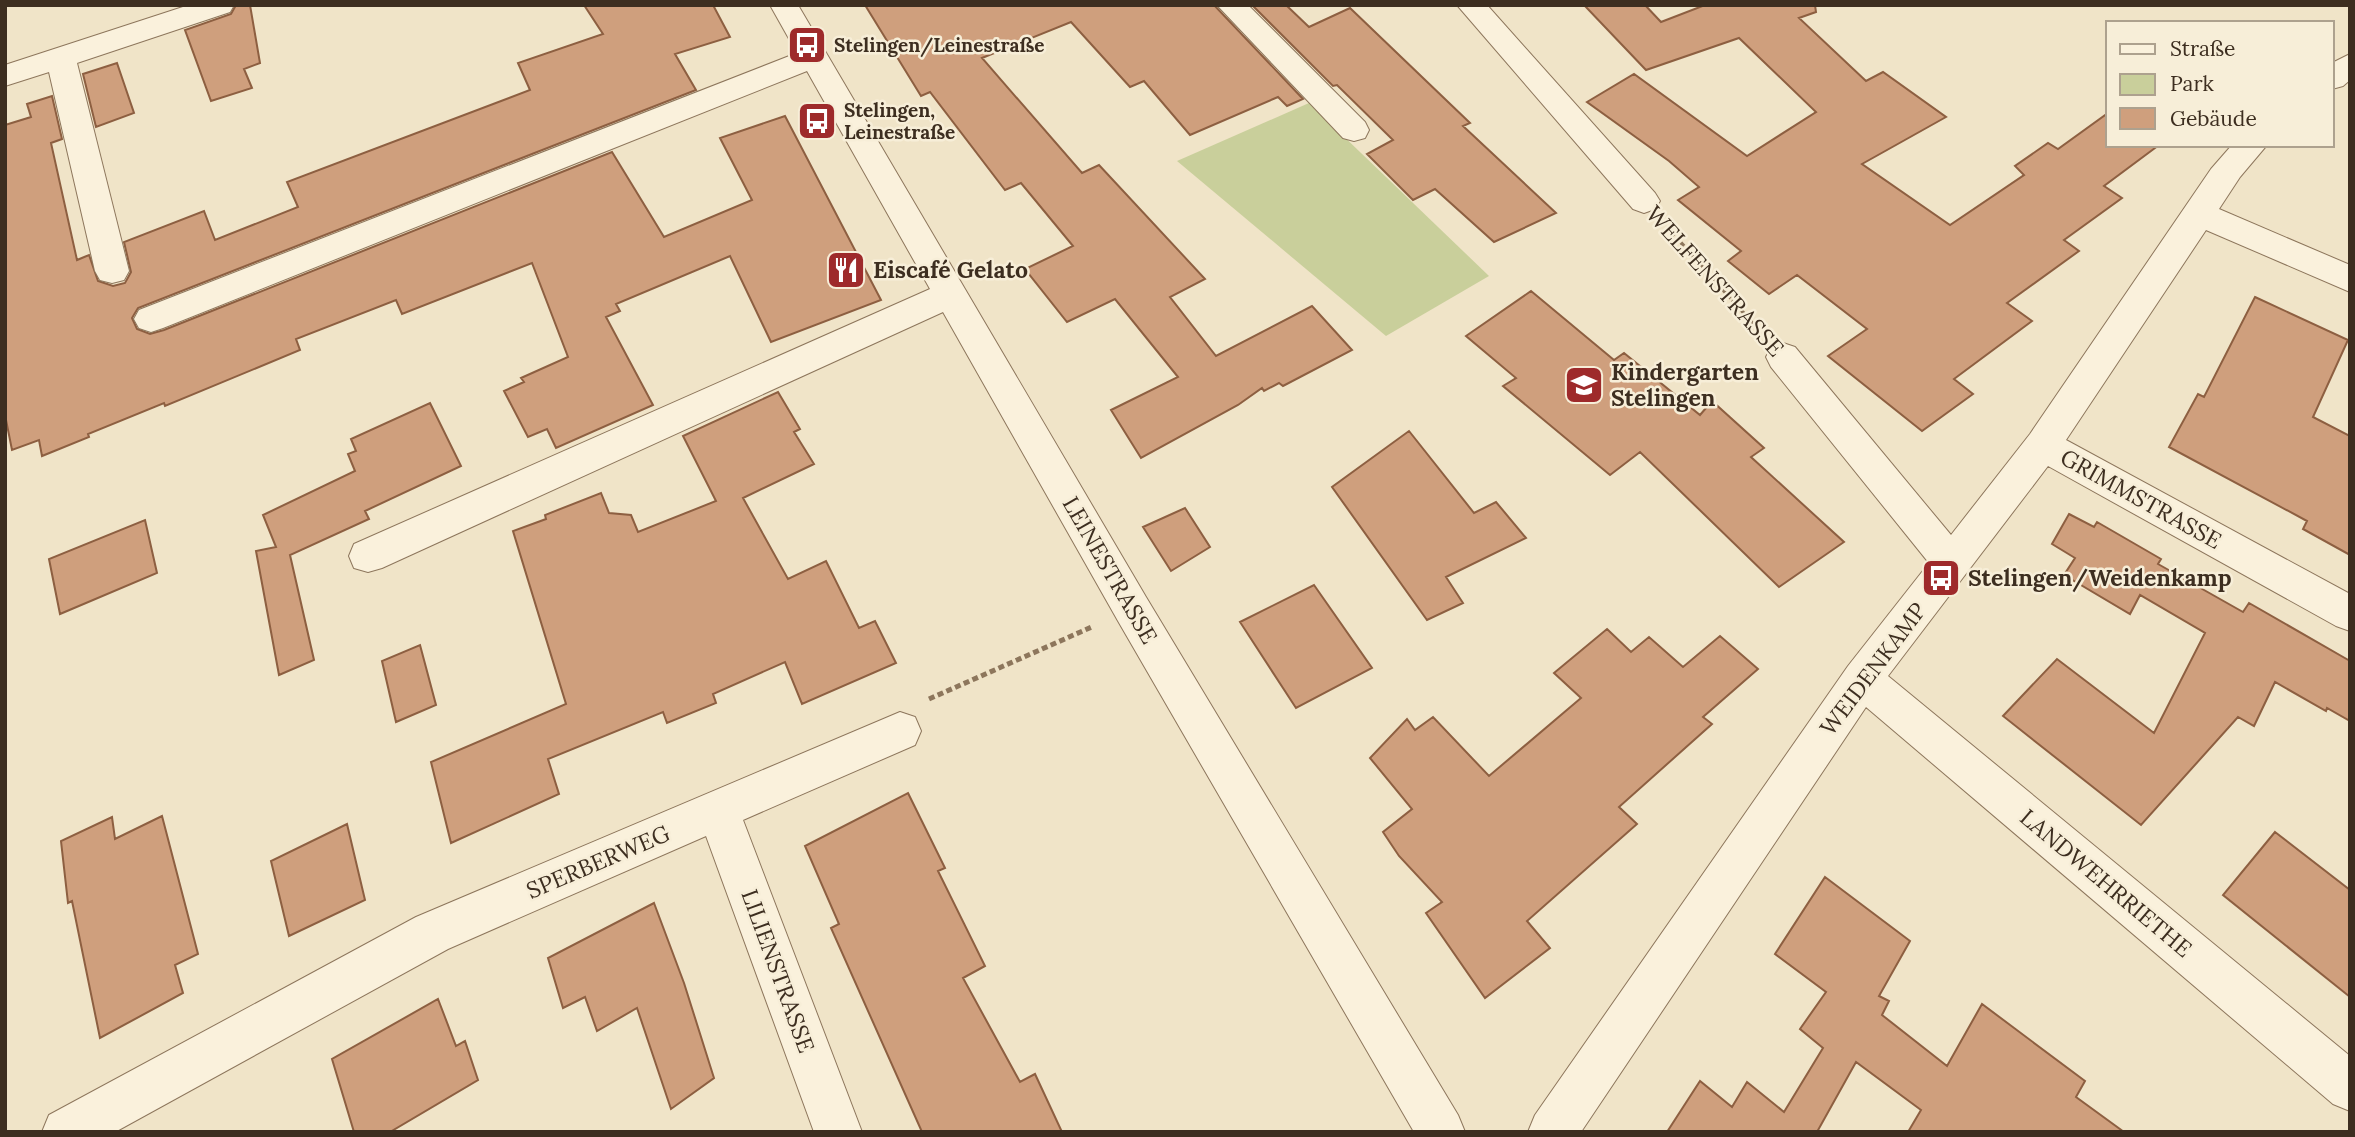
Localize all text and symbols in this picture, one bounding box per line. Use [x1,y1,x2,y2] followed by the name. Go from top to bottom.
[2106,21,2334,147] legend
[786,24,828,66] bus stop icon: Stelingen/Leinestraße
[834,33,1044,58] place label: Stelingen/Leinestraße
[2170,35,2235,62] text: Straße
[2170,70,2214,97] text: Park
[844,98,955,144] place label: Stelingen, Leinestraße
[796,100,838,142] bus stop icon: Stelingen, Leinestraße
[2170,105,2257,132] text: Gebäude
[1640,199,1791,362] street label: WELFENSTRASSE
[825,249,867,291] restaurant icon: Eiscafé Gelato
[873,255,1028,284] place label: Eiscafé Gelato
[1611,357,1759,412] place label: Kindergarten Stelingen
[1563,364,1605,406] school or university icon: Kindergarten Stelingen
[2055,442,2227,555] street label: GRIMMSTRASSE
[1057,491,1164,649] street label: LEINESTRASSE
[1920,557,1962,599] bus stop icon: Stelingen/Weidenkamp
[1968,563,2232,593] place label: Stelingen/Weidenkamp
[1813,597,1932,741] street label: WEIDENKAMP
[2014,802,2198,963] street label: LANDWEHRRIETHE
[522,818,674,905] street label: SPERBERWEG
[735,885,822,1057] street label: LILIENSTRASSE

